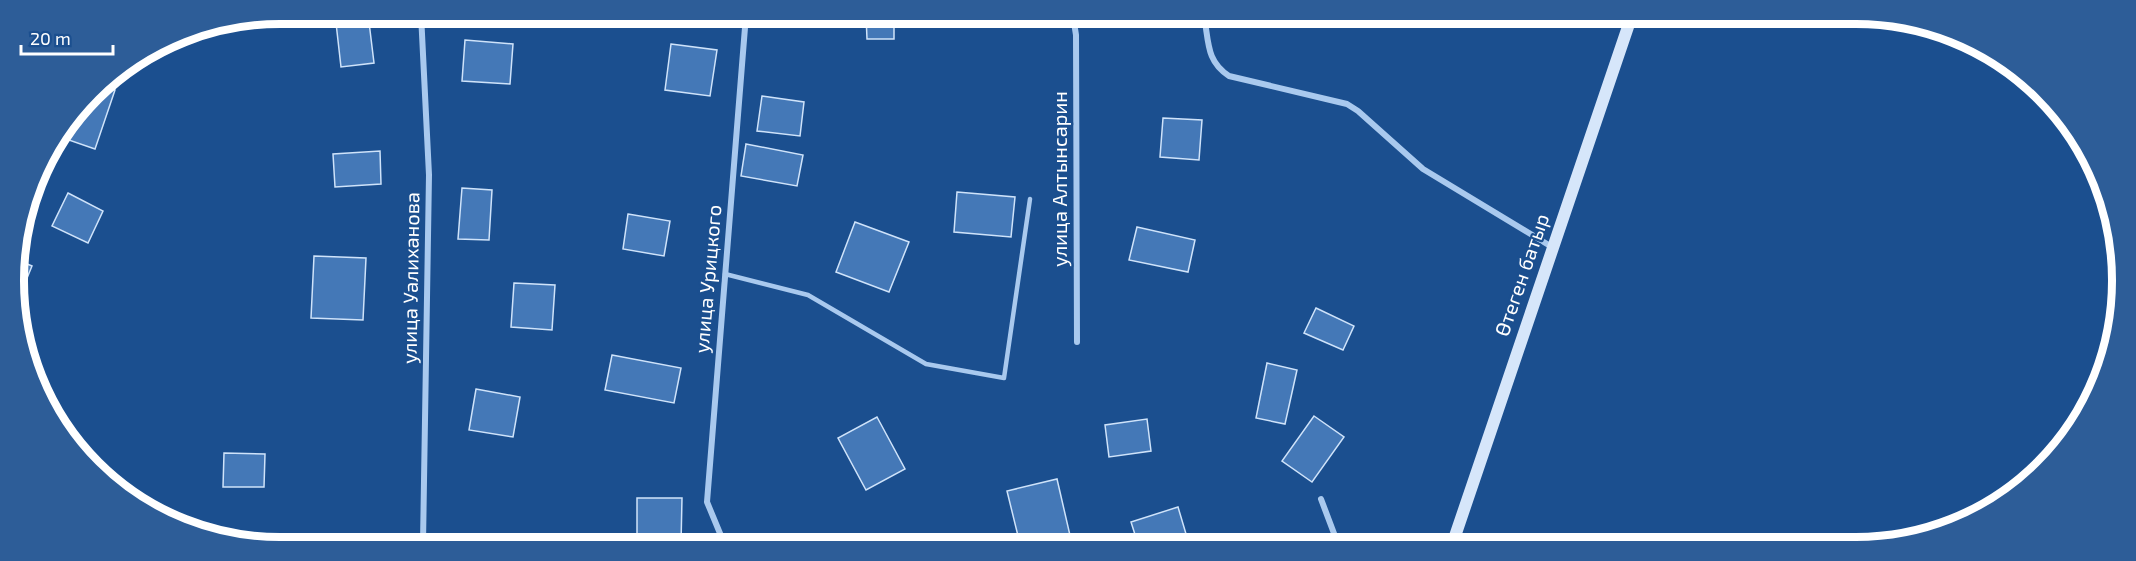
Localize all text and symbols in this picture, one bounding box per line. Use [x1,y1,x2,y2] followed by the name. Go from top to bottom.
[21,18,112,56] scale bar
[30,27,71,49] text: 20 m
[1047,91,1072,267] street label: улица Алтынсарин
[397,192,424,364] street label: улица Уалиханова
[689,204,726,354] street label: улица Урицкого
[1489,210,1553,339] street label: Өтеген батыр

